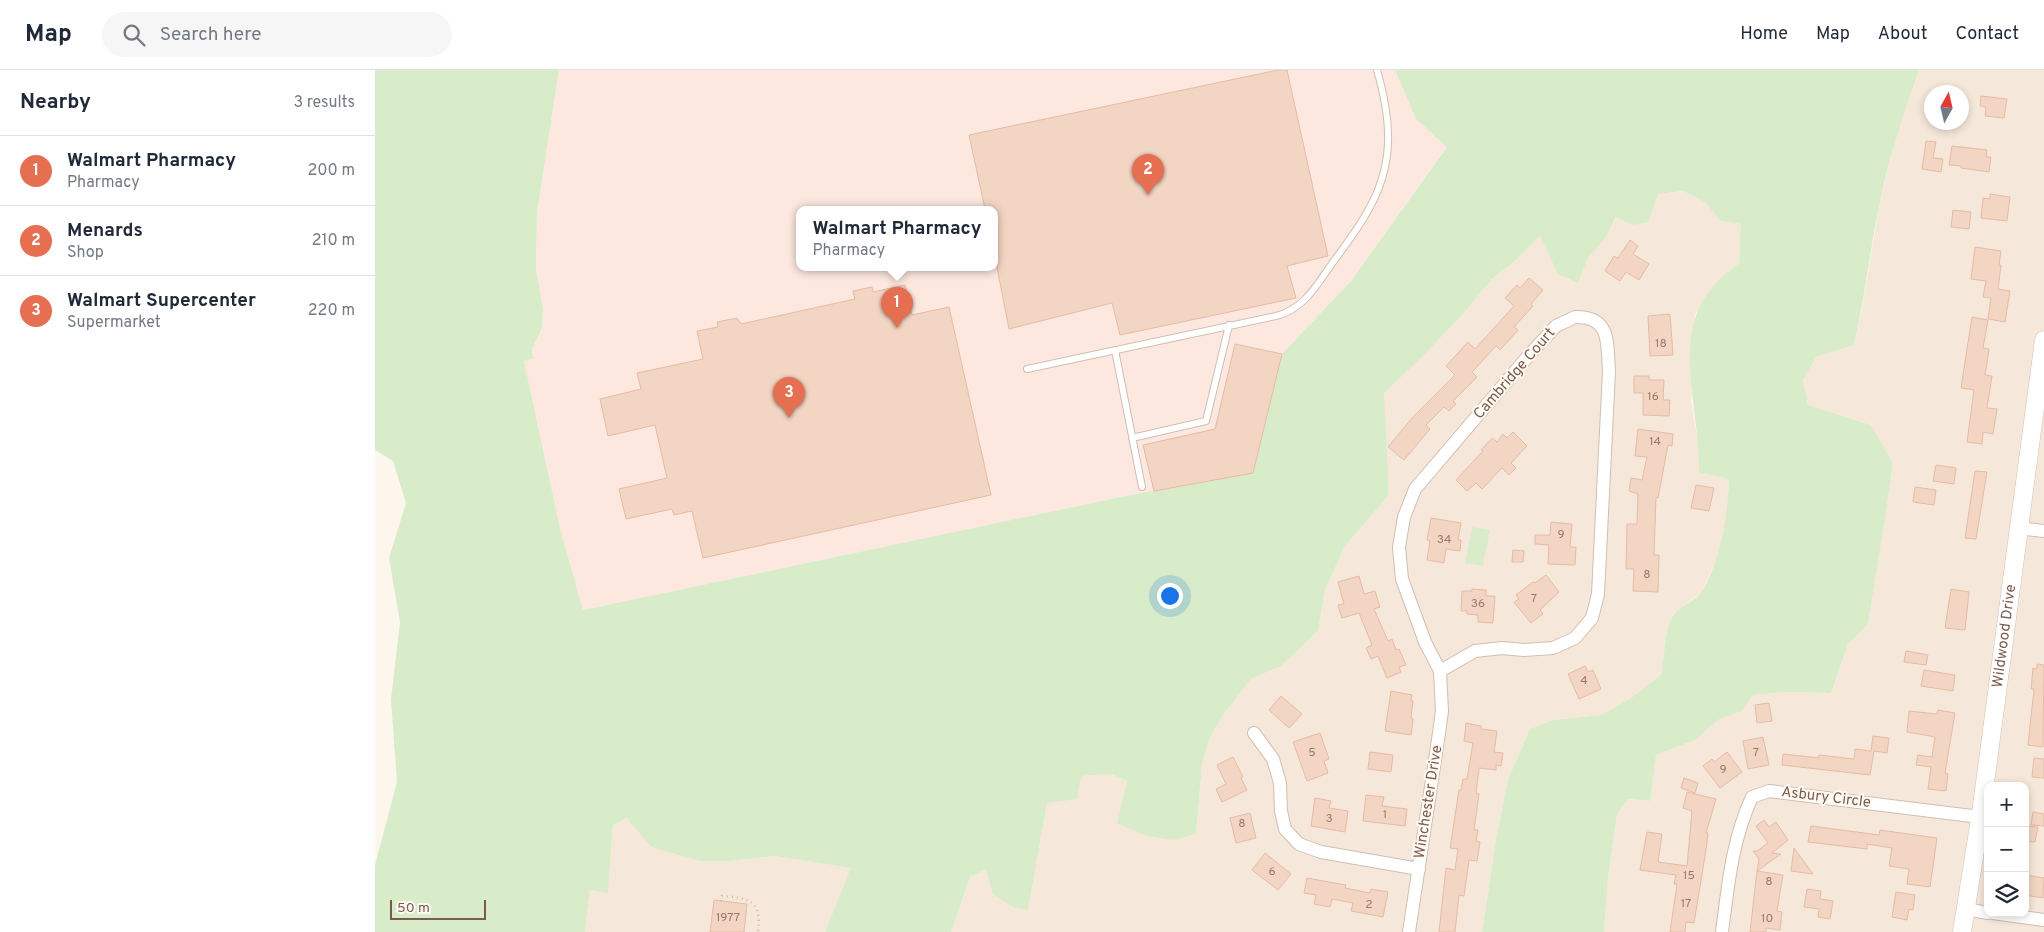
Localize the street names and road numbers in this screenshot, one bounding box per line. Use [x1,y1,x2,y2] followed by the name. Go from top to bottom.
[1470,324,1560,424] street label: Cambridge Court
[1988,583,2021,689] street label: Wildwood Drive
[1411,744,1447,860] street label: Winchester Drive
[1780,783,1872,813] street label: Asbury Circle

